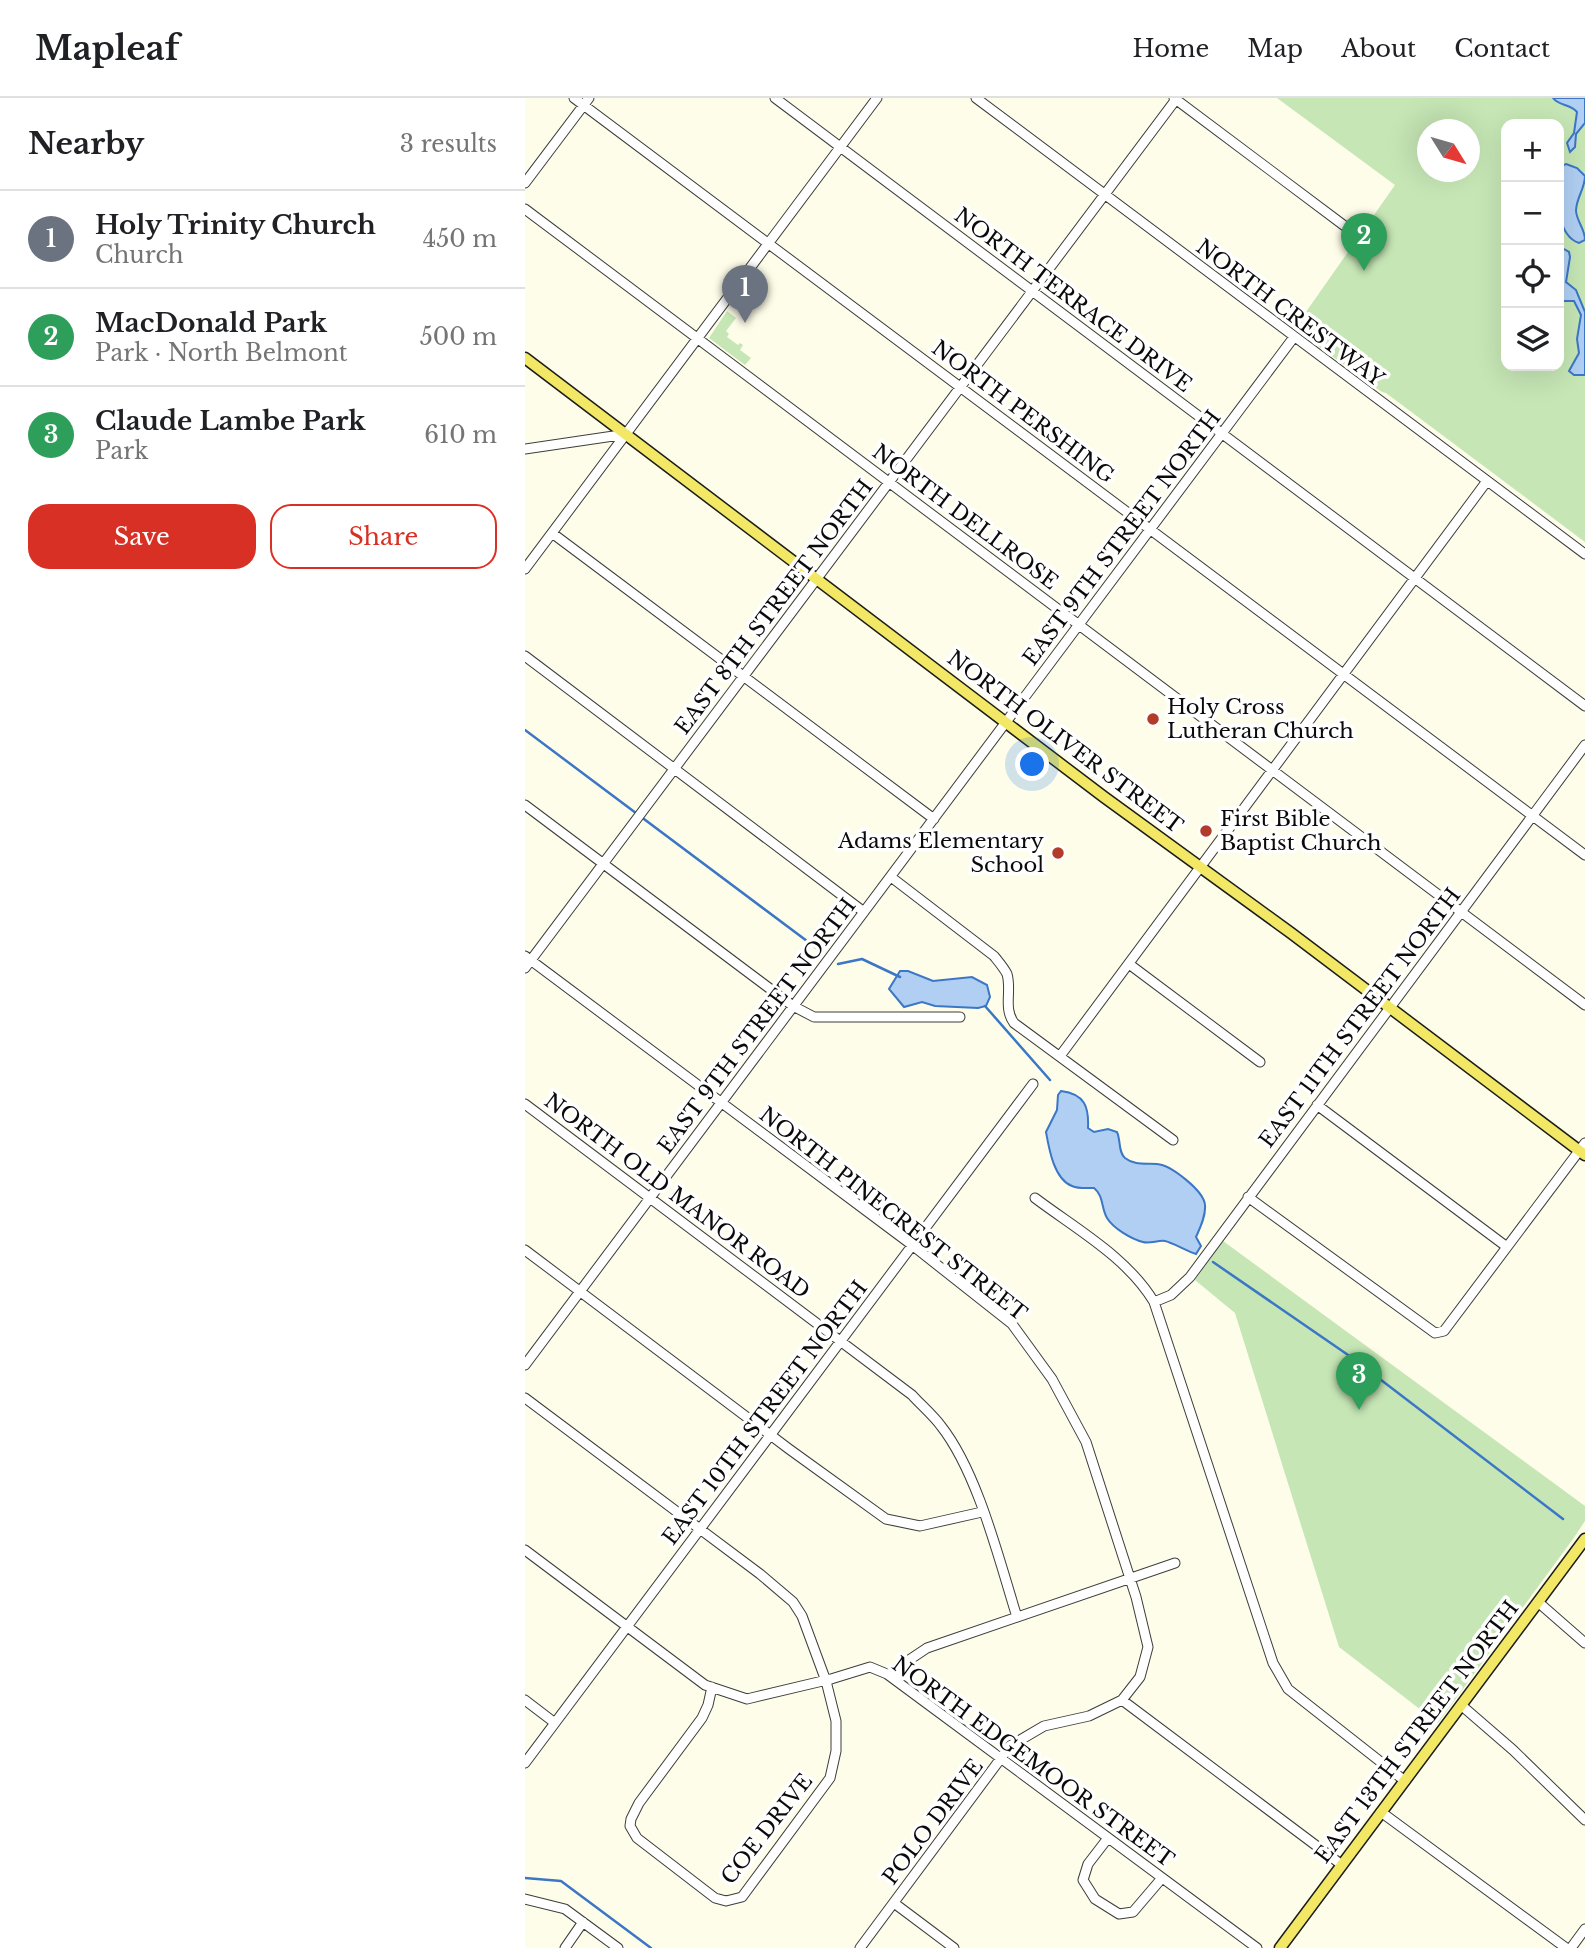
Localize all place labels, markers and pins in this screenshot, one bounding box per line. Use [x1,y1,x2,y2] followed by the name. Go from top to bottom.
[1341,213,1387,271] pin: 2
[722,265,768,323] pin: 1
[1167,694,1354,744] place label: Holy Cross Lutheran Church
[1145,711,1161,727] marker: Holy Cross Lutheran Church
[1220,806,1381,856] place label: First Bible Baptist Church
[1198,823,1214,839] marker: First Bible Baptist Church
[837,828,1045,878] place label: Adams Elementary School
[1050,845,1066,861] marker: Adams Elementary School
[1336,1352,1382,1410] pin: 3

